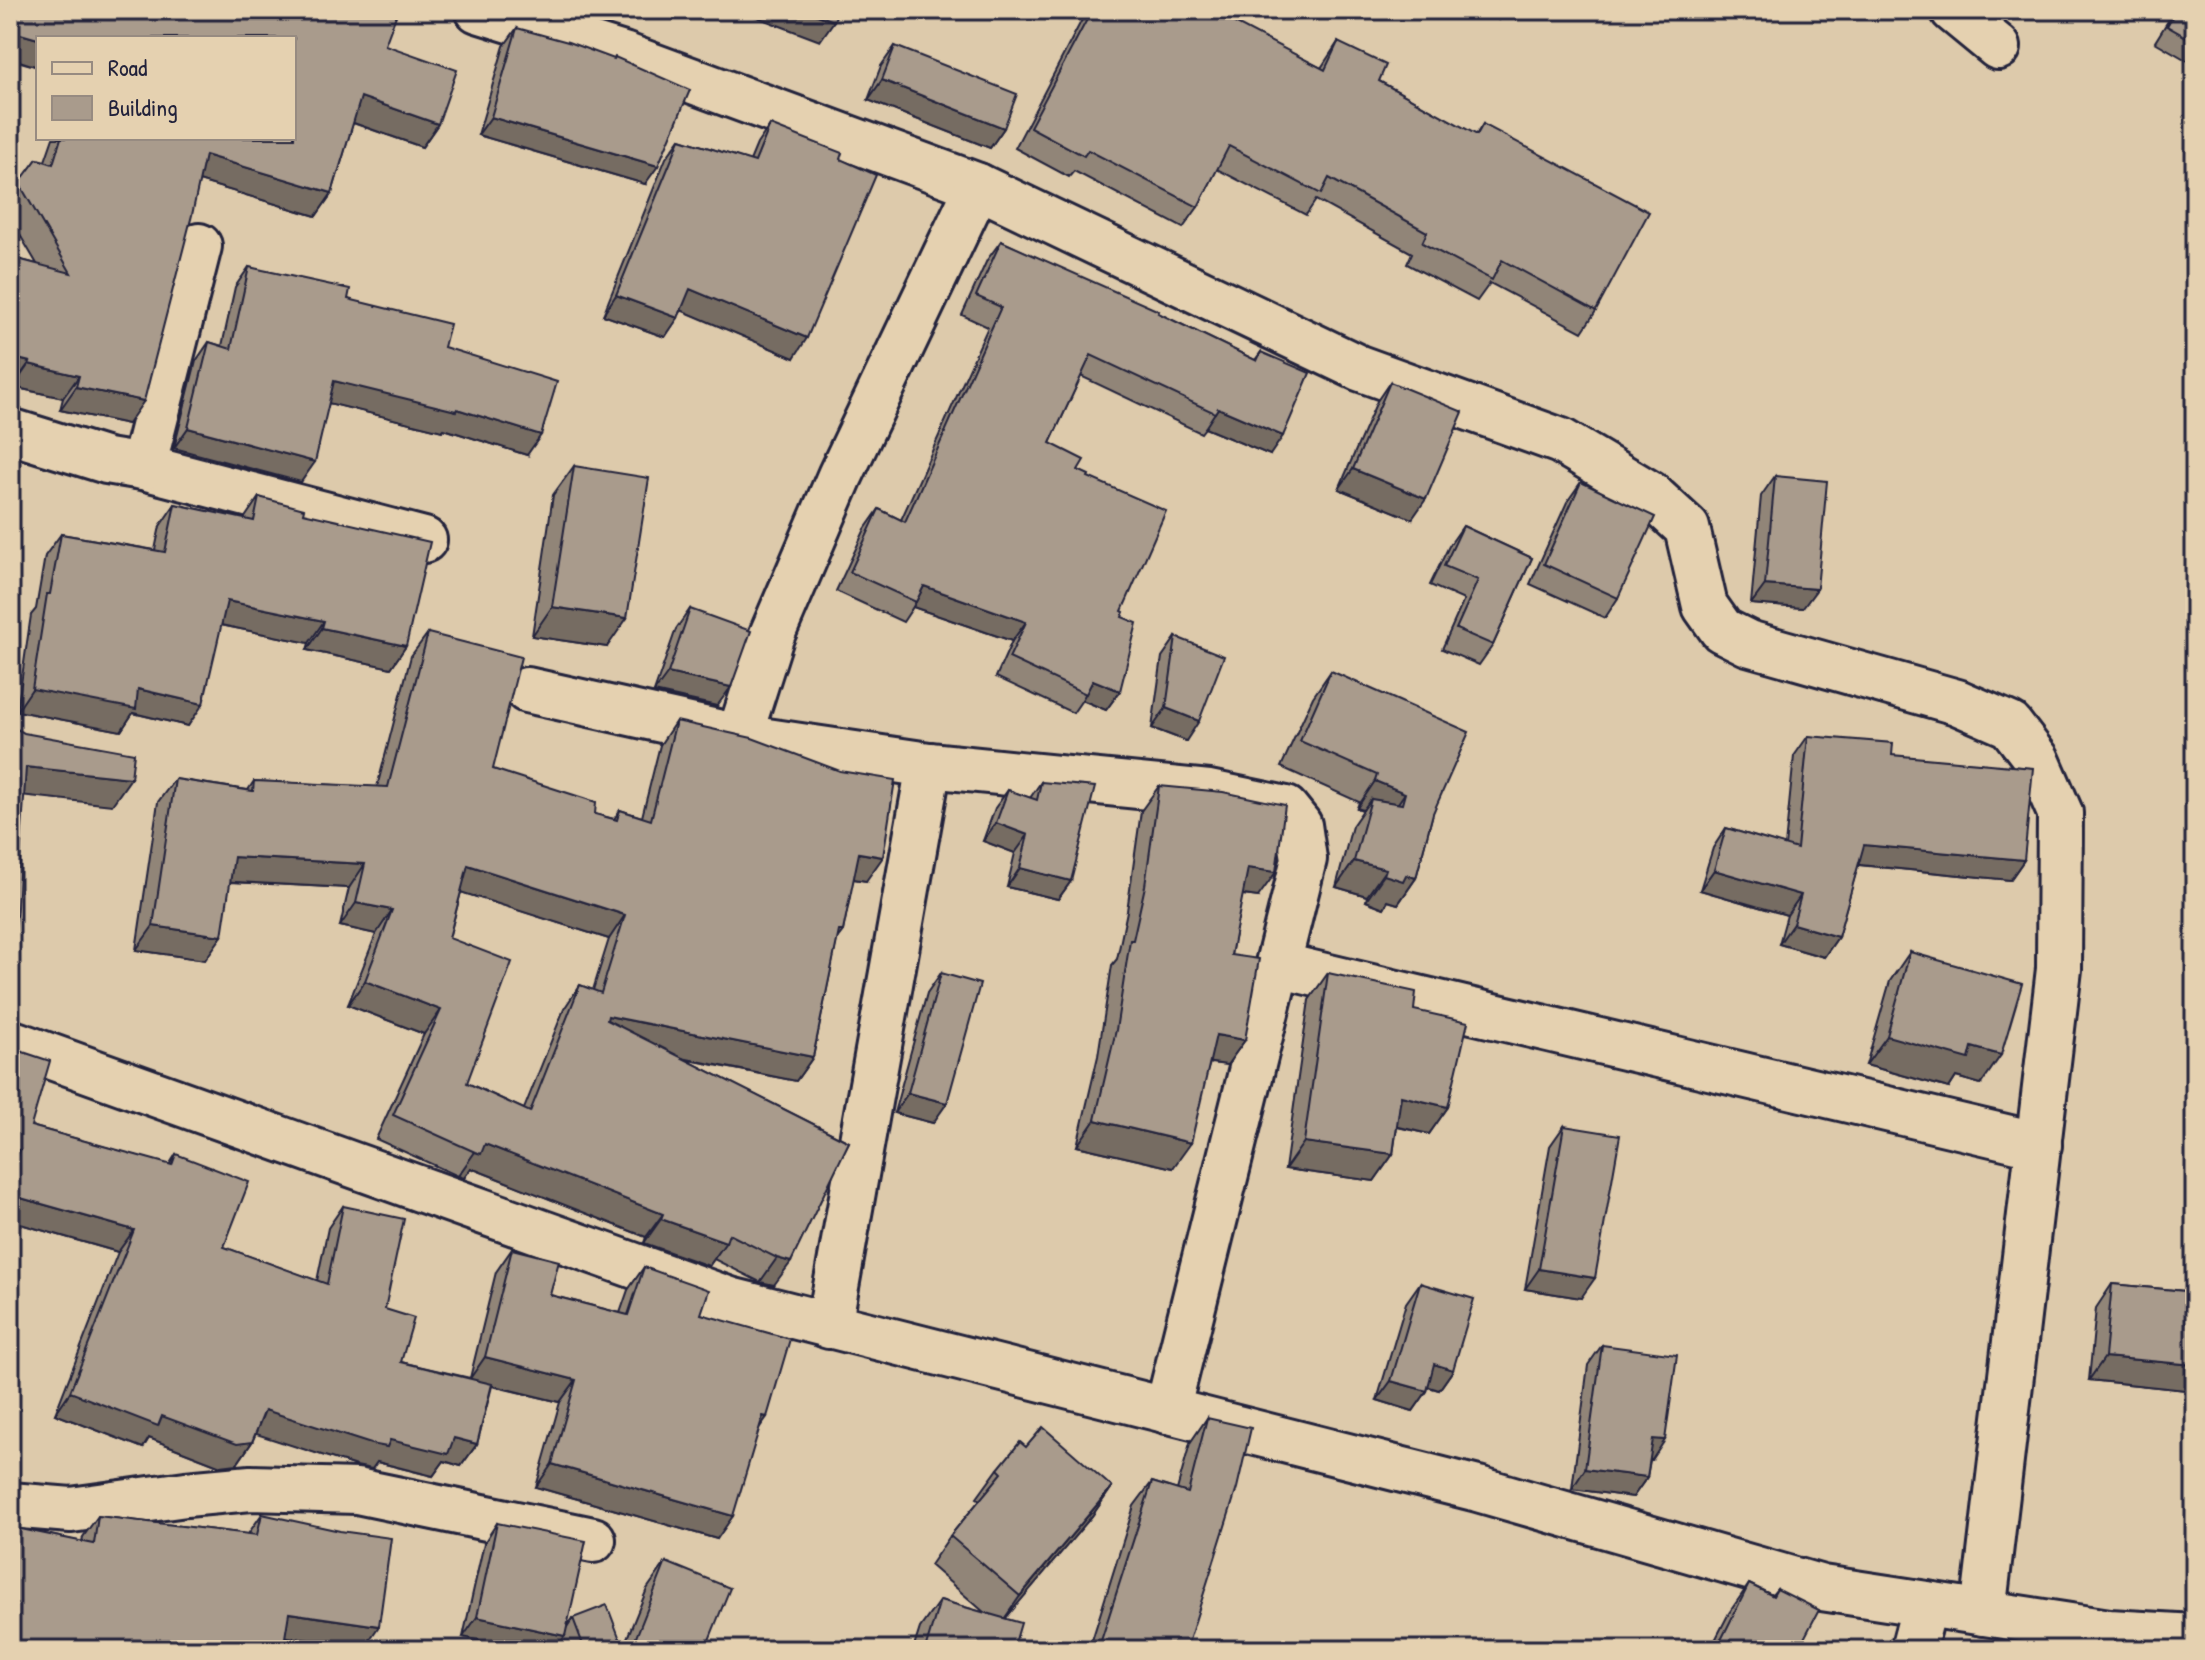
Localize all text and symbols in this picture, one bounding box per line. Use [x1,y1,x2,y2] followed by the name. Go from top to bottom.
[36,36,296,140] legend
[108,51,147,83] text: Road
[108,91,178,123] text: Building

